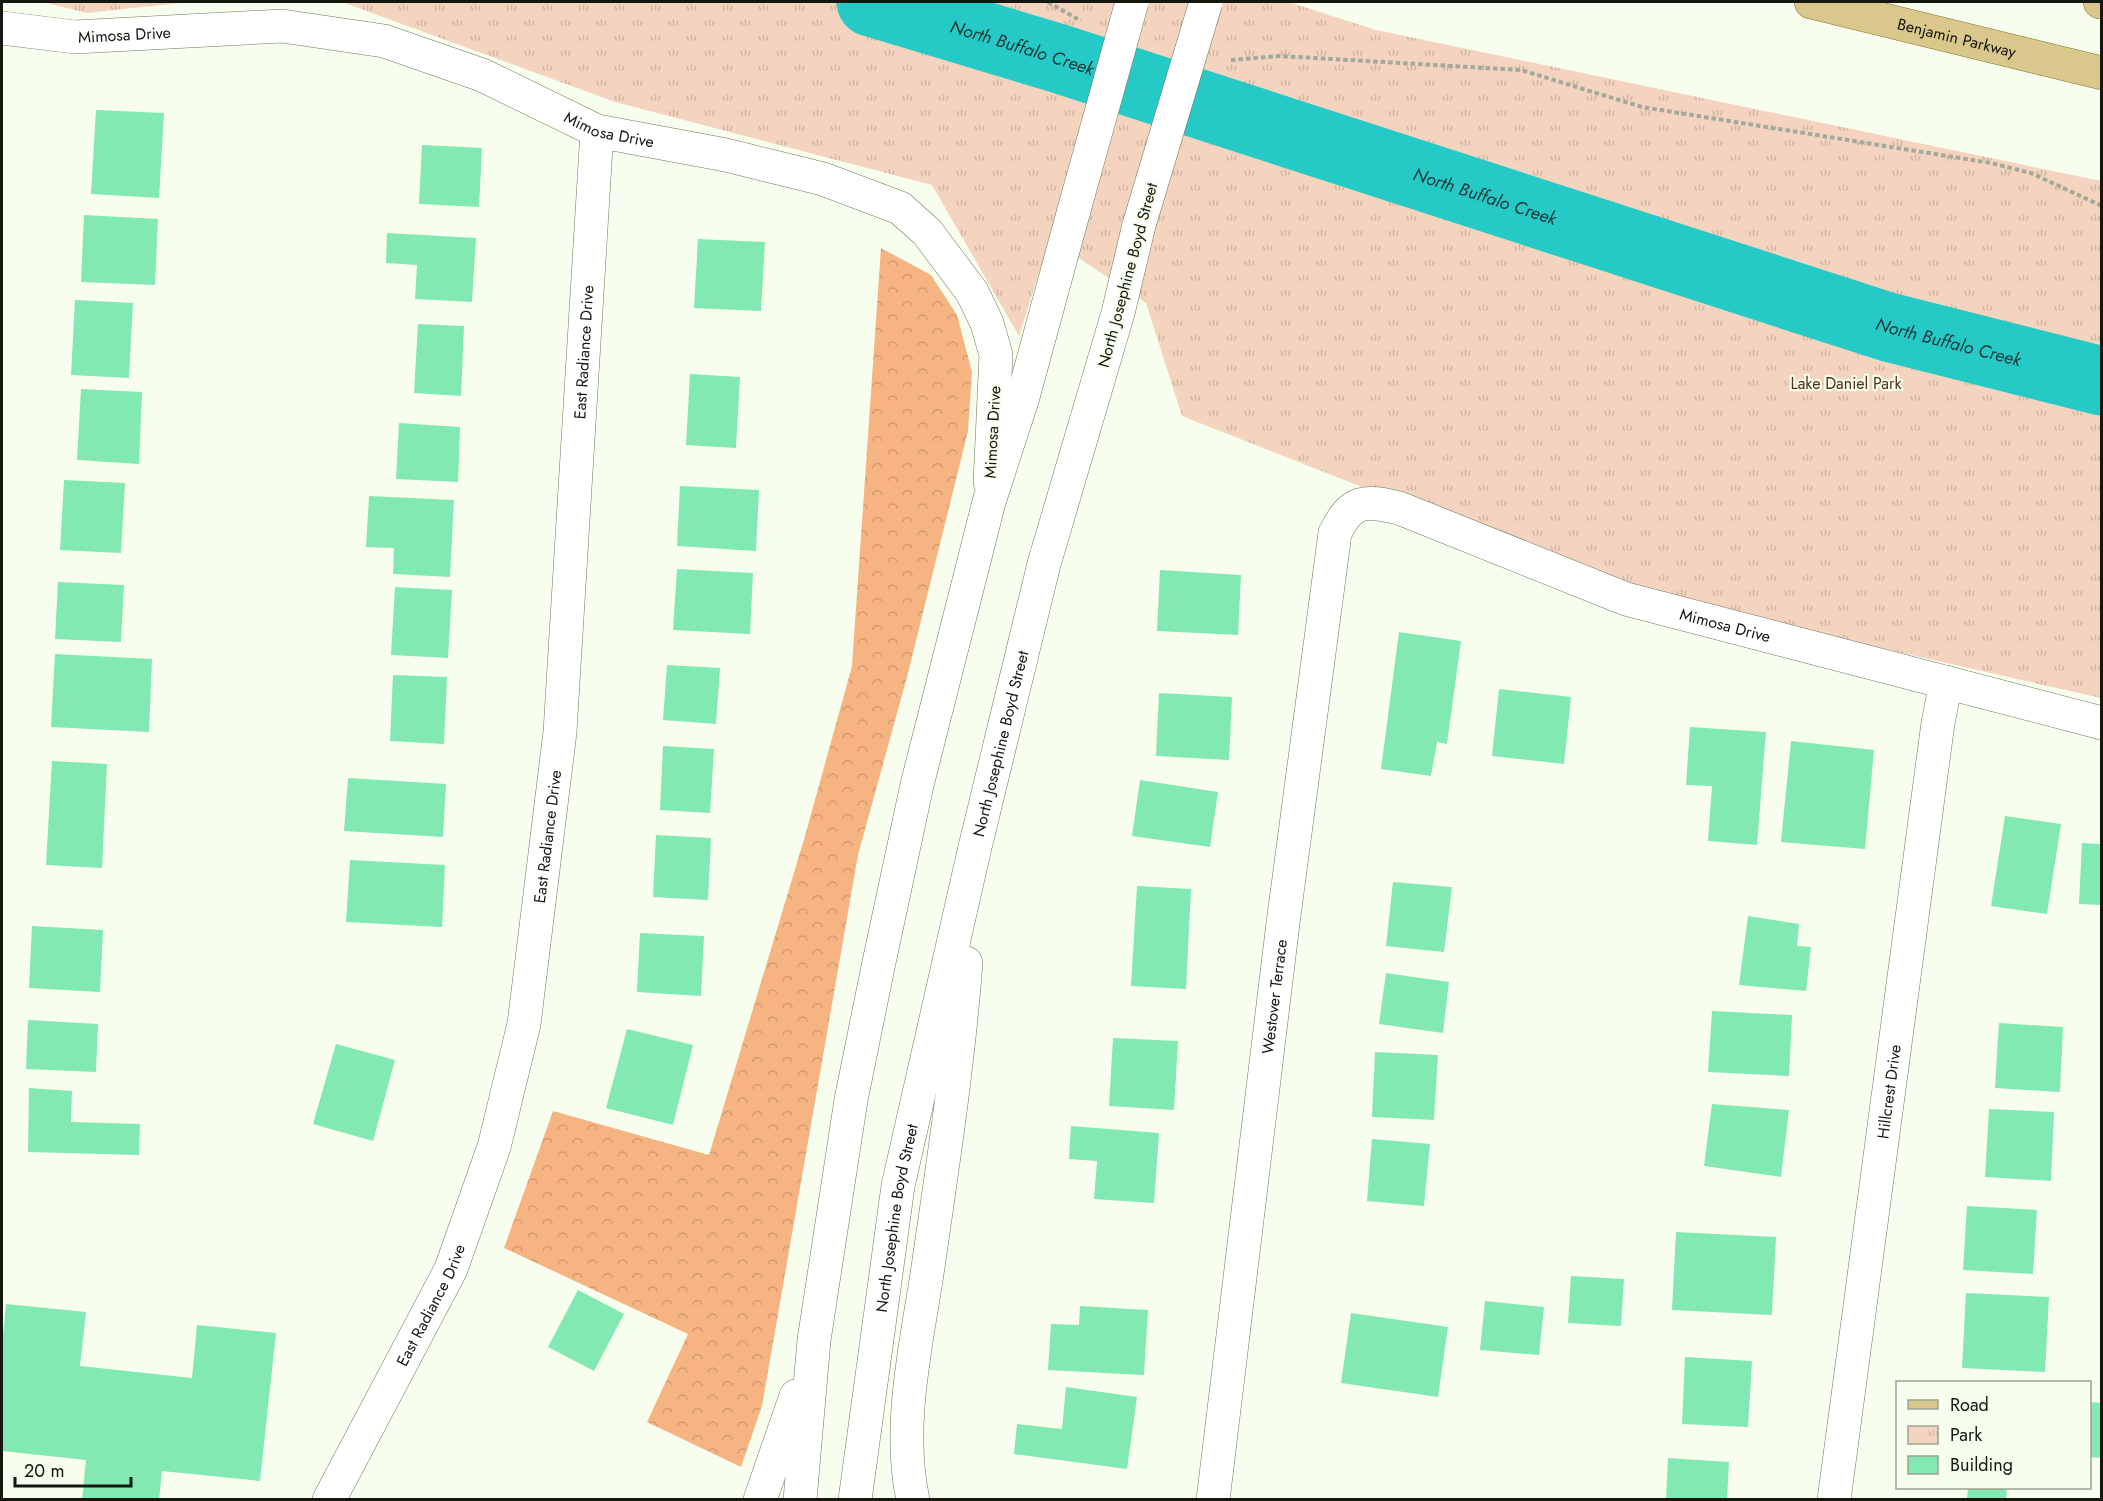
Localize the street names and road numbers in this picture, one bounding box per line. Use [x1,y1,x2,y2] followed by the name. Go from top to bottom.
[1895,12,2019,64] street label: Benjamin Parkway
[77,21,171,49] street label: Mimosa Drive
[560,106,656,153] street label: Mimosa Drive
[1092,180,1163,370] street label: North Josephine Boyd Street
[568,285,599,420] street label: East Radiance Drive
[979,385,1006,479] street label: Mimosa Drive
[1677,603,1773,648] street label: Mimosa Drive
[967,648,1035,839] street label: North Josephine Boyd Street
[528,769,567,905] street label: East Radiance Drive
[1256,938,1293,1056] street label: Westover Terrace
[1871,1043,1907,1140] street label: Hillcrest Drive
[870,1122,924,1314] street label: North Josephine Boyd Street
[391,1241,471,1370] street label: East Radiance Drive

